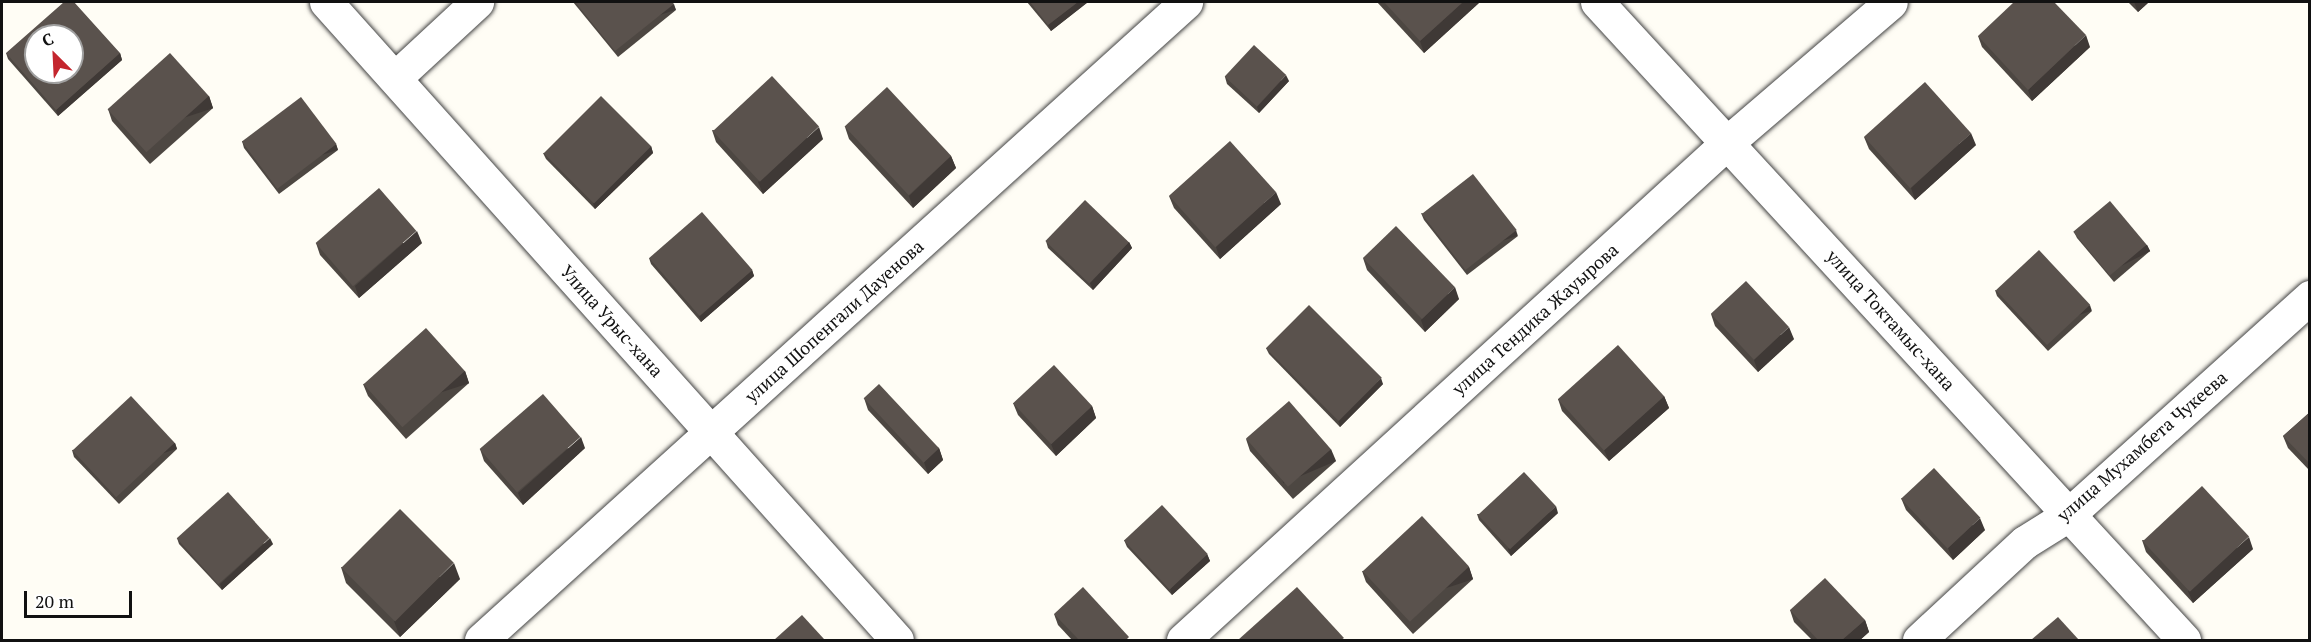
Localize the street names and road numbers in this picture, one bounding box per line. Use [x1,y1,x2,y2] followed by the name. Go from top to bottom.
[740,235,928,407] street label: улица Шопенгали Дауенова
[1448,239,1622,399] street label: улица Тендика Жауырова
[1822,245,1960,395] street label: улица Токтамыс-хана
[556,261,668,381] street label: Улица Урыс-хана
[2053,366,2231,526] street label: улица Мухамбета Чукеева

